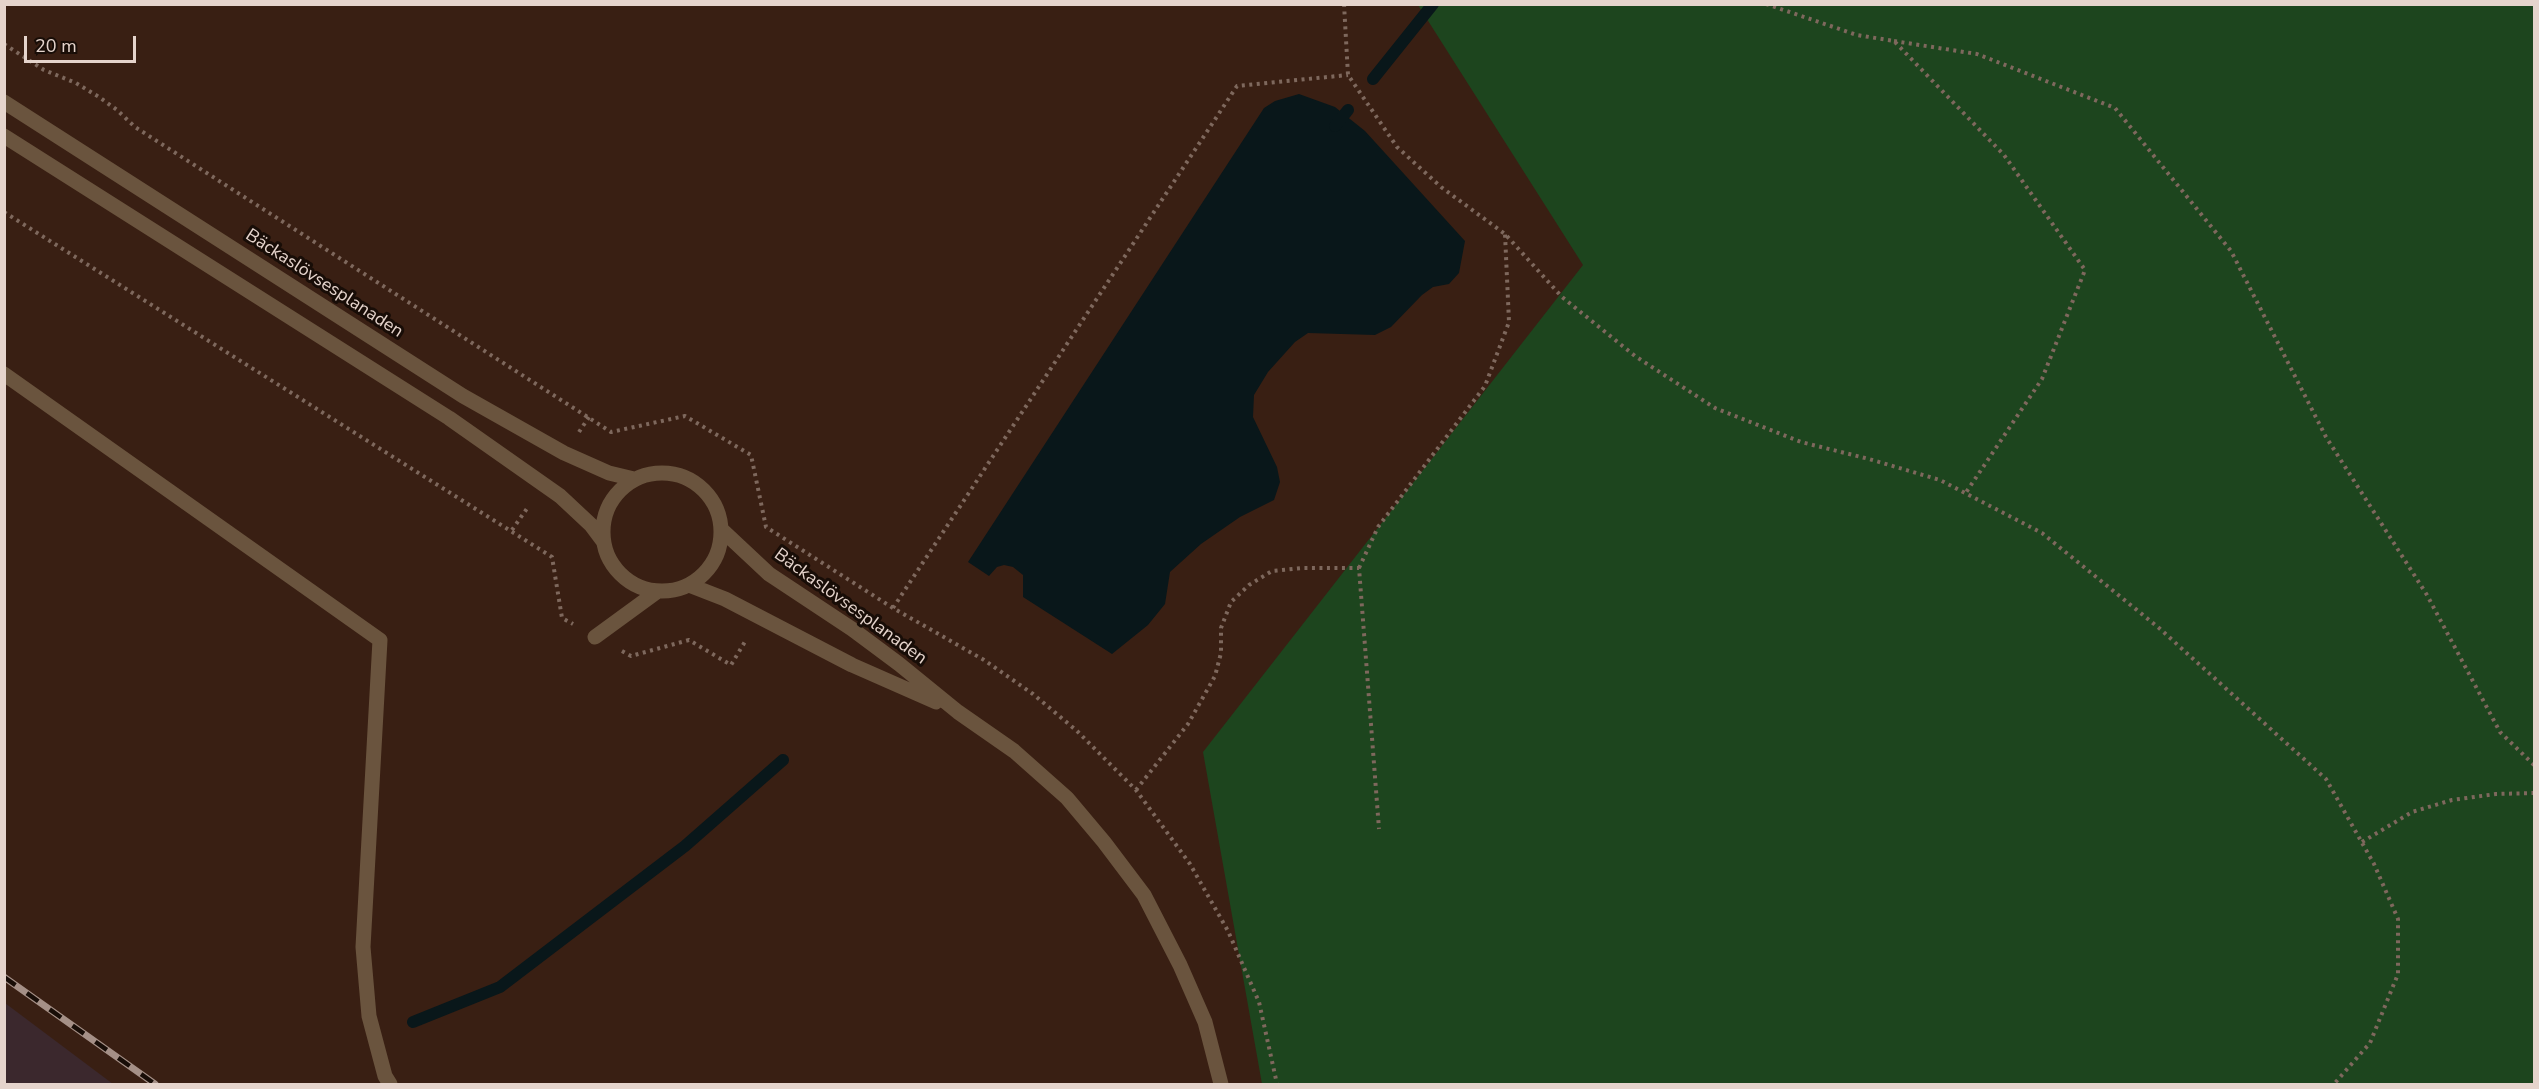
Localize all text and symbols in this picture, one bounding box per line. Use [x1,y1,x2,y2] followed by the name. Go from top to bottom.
[27,24,140,62] scale bar
[35,34,77,58] text: 20 m
[241,225,407,343] street label: Bäckaslövsesplanaden
[769,544,931,670] street label: Bäckaslövsesplanaden

